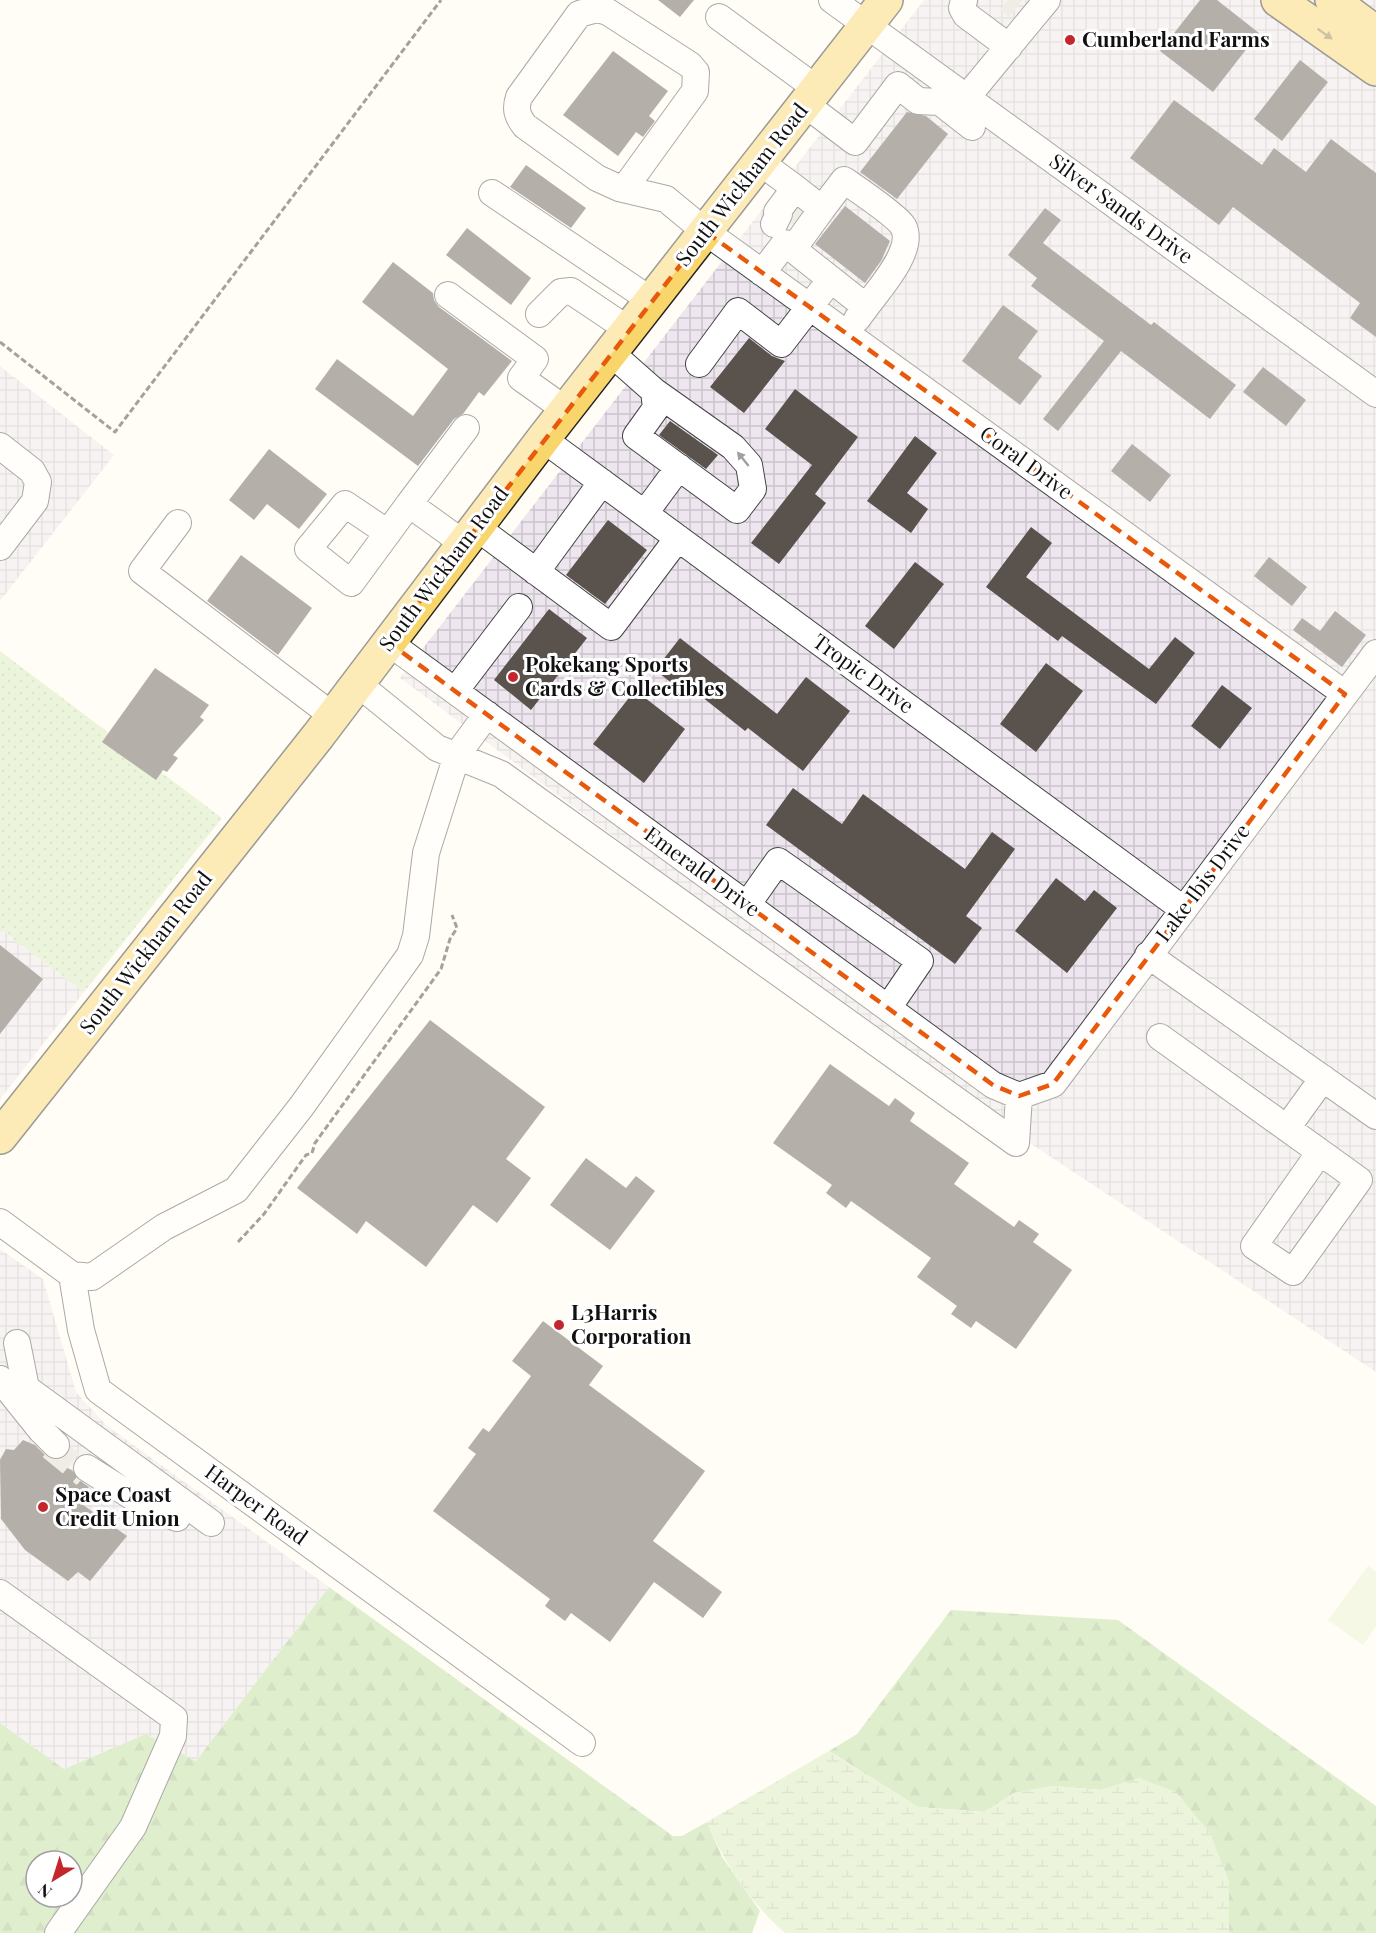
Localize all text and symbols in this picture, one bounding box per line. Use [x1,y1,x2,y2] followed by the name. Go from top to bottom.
[1082,24,1270,52] place label: Cumberland Farms
[1317,28,1333,40] one-way arrow
[1063,33,1077,47] marker: Cumberland Farms
[668,97,813,271] street label: South Wickham Road
[1045,146,1200,269] street label: Silver Sands Drive
[975,418,1079,505] street label: Coral Drive
[737,451,750,467] one-way arrow
[371,480,514,656] street label: South Wickham Road
[808,626,920,719] street label: Tropic Drive
[525,649,724,701] place label: Pokekang Sports Cards & Collectibles
[506,670,520,684] marker: Pokekang Sports Cards & Collectibles
[1148,817,1255,946] street label: Lake Ibis Drive
[640,819,767,922] street label: Emerald Drive
[72,865,217,1039] street label: South Wickham Road
[571,1297,691,1349] place label: L3Harris Corporation
[552,1318,566,1332] marker: L3Harris Corporation
[200,1457,314,1550] street label: Harper Road
[55,1479,180,1531] place label: Space Coast Credit Union
[36,1500,50,1514] marker: Space Coast Credit Union
[24,1849,84,1909] north arrow
[33,1879,55,1903] text: N

